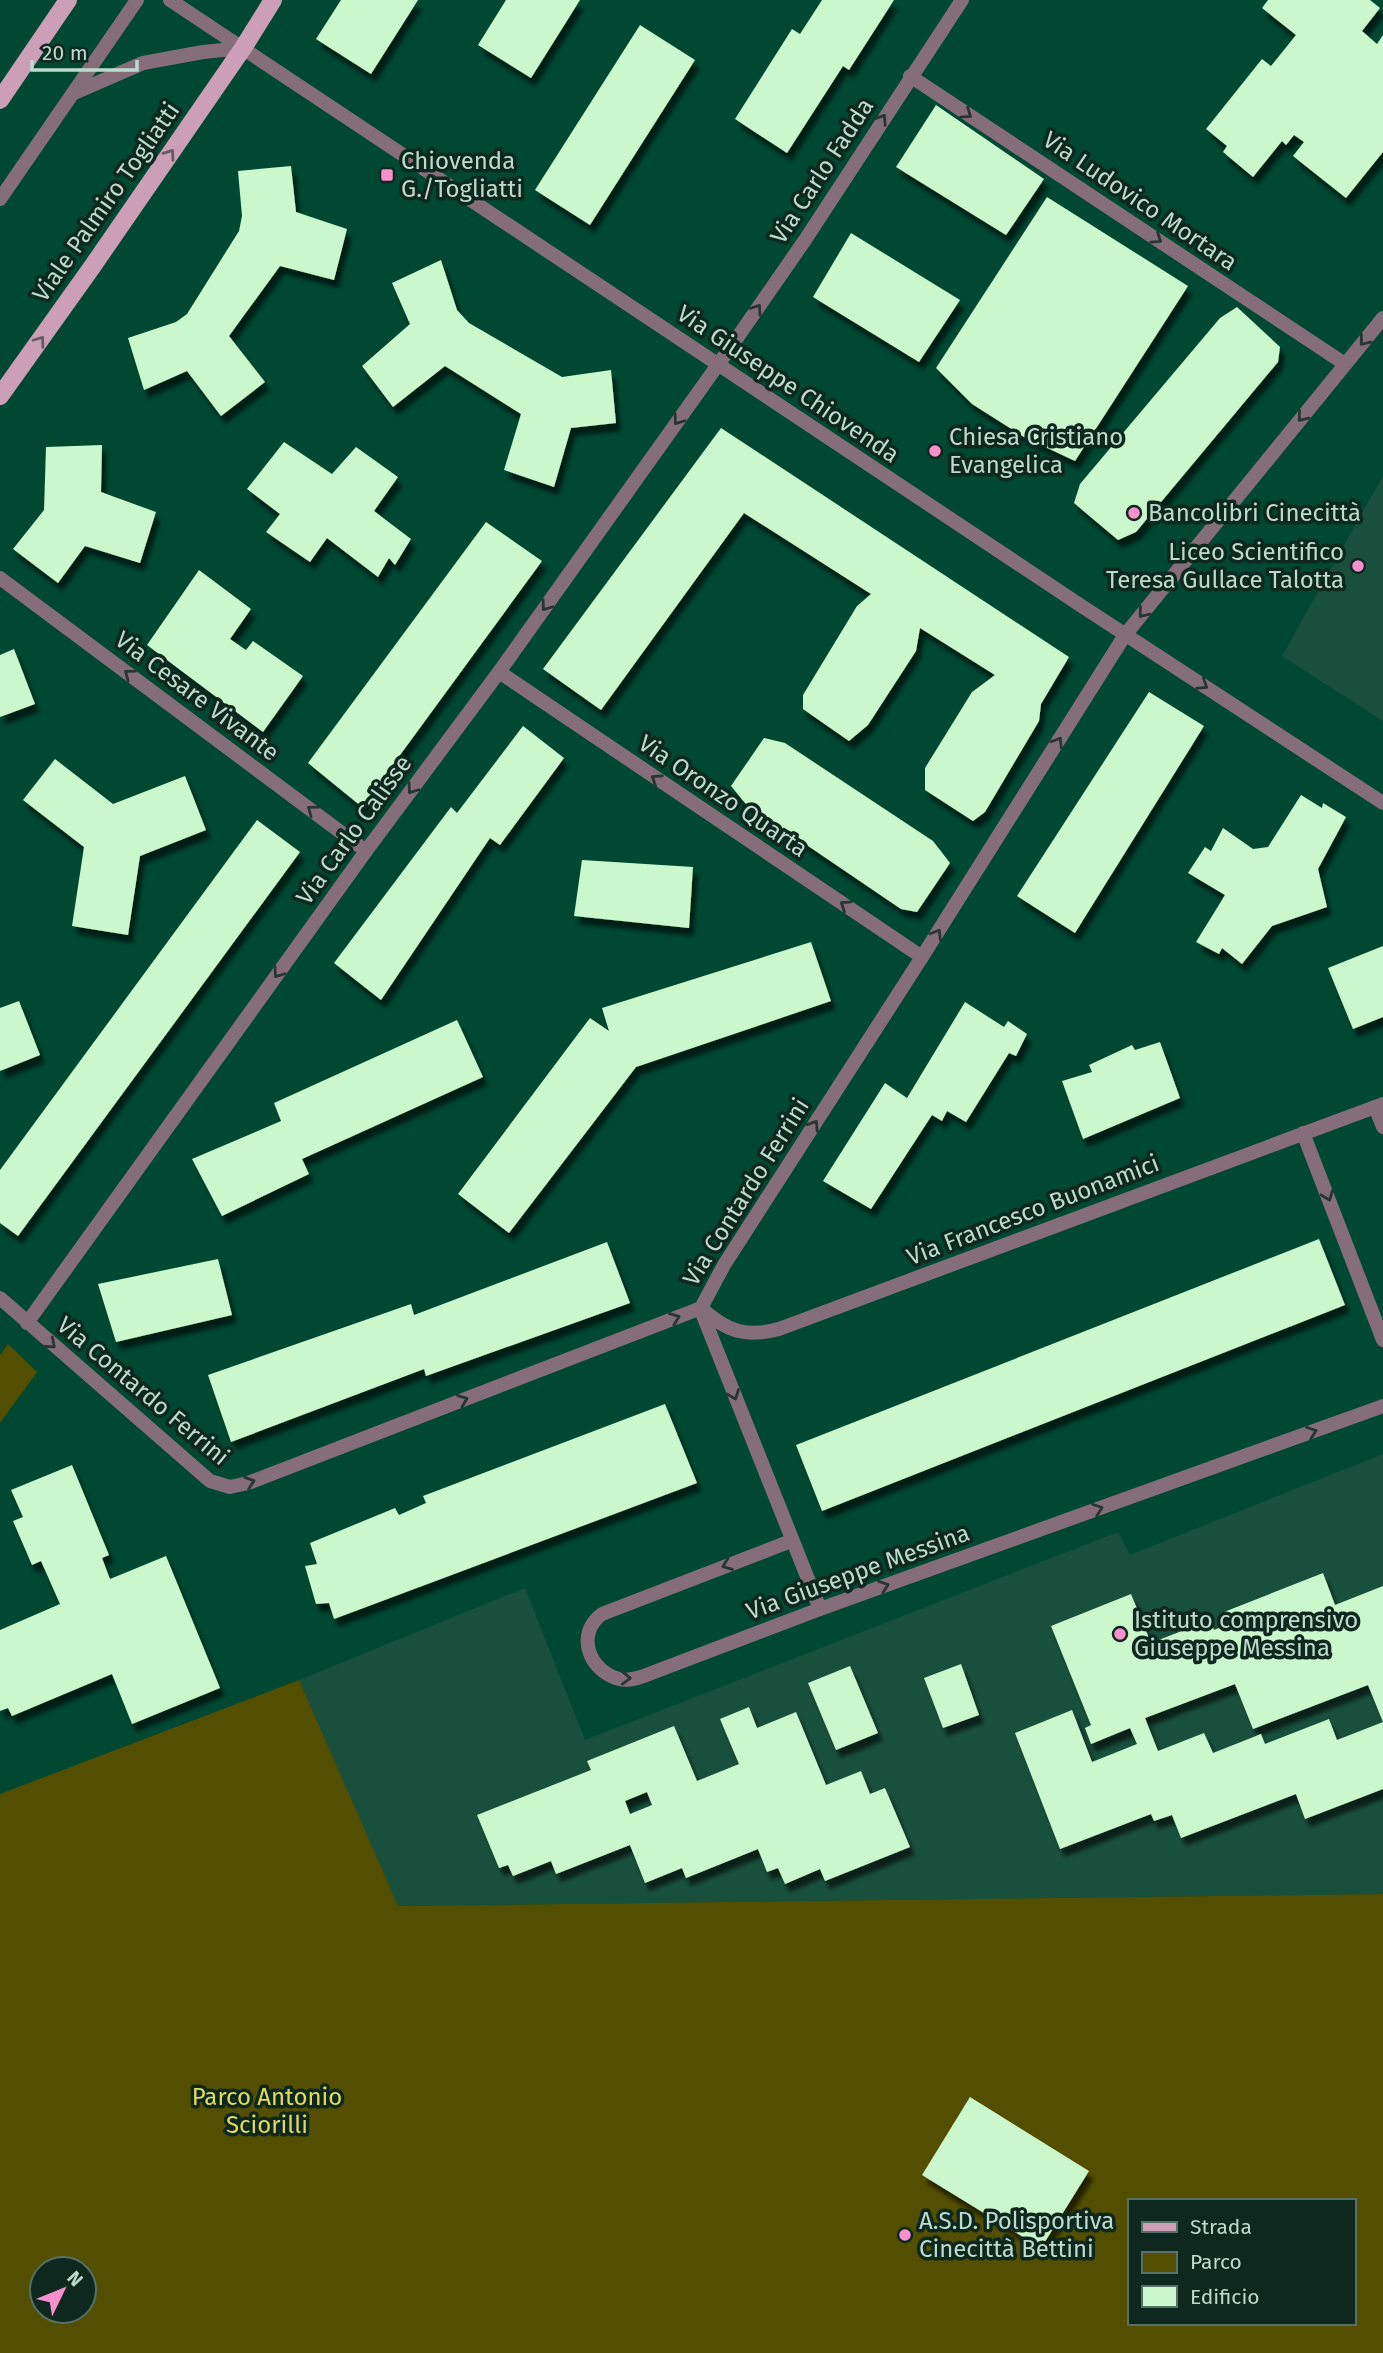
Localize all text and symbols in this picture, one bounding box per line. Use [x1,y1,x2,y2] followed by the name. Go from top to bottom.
[32,28,136,72] scale bar
[42,40,88,66] text: 20 m
[765,93,879,249] street label: Via Carlo Fadda
[27,97,185,307] street label: Viale Palmiro Togliatti
[959,105,972,118] one-way arrow
[874,114,887,127] one-way arrow
[1038,126,1242,276] street label: Via Ludovico Mortara
[401,147,523,203] place label: Chiovenda G./Togliatti
[162,149,174,162] one-way arrow
[379,167,395,183] marker: Chiovenda G./Togliatti
[1149,231,1162,244] one-way arrow
[672,299,904,469] street label: Via Giuseppe Chiovenda
[749,304,761,317] one-way arrow
[1360,333,1372,346] one-way arrow
[32,336,44,348] one-way arrow
[1298,410,1311,422] one-way arrow
[674,412,686,425] one-way arrow
[949,423,1123,479] place label: Chiesa Cristiano Evangelica
[927,443,943,459] marker: Chiesa Cristiano Evangelica
[1148,499,1361,527] place label: Bancolibri Cinecittà
[1126,505,1142,521] marker: Bancolibri Cinecittà
[1106,538,1344,594] place label: Liceo Scientifico Teresa Gullace Talotta
[1350,558,1366,574] marker: Liceo Scientifico Teresa Gullace Talotta
[542,598,554,611] one-way arrow
[1139,605,1152,617] one-way arrow
[110,625,284,767] street label: Via Cesare Vivante
[124,670,137,683] one-way arrow
[1195,677,1208,690] one-way arrow
[633,729,813,863] street label: Via Oronzo Quarta
[1050,736,1063,749] one-way arrow
[291,750,417,910] street label: Via Carlo Calisse
[651,775,664,787] one-way arrow
[408,782,420,794] one-way arrow
[307,806,319,819] one-way arrow
[840,900,853,913] one-way arrow
[928,929,941,942] one-way arrow
[274,965,286,978] one-way arrow
[677,1093,815,1291] street label: Via Contardo Ferrini
[806,1120,819,1133] one-way arrow
[903,1149,1163,1271] street label: Via Francesco Buonamici
[1320,1190,1334,1202] one-way arrow
[51,1311,235,1471] street label: Via Contardo Ferrini
[668,1313,680,1327] one-way arrow
[43,1336,56,1348] one-way arrow
[726,1388,740,1400] one-way arrow
[456,1395,468,1409] one-way arrow
[1305,1426,1317,1440] one-way arrow
[244,1475,256,1490] one-way arrow
[1091,1503,1103,1517] one-way arrow
[743,1519,973,1625] street label: Via Giuseppe Messina
[722,1557,734,1571] one-way arrow
[877,1580,889,1594] one-way arrow
[1134,1606,1358,1662] place label: Istituto comprensivo Giuseppe Messina
[1112,1626,1128,1642] marker: Istituto comprensivo Giuseppe Messina
[621,1670,632,1685] one-way arrow
[192,2083,342,2139] park label: Parco Antonio Sciorilli
[1128,2199,1355,2325] legend
[919,2207,1114,2263] place label: A.S.D. Polisportiva Cinecittà Bettini
[1190,2214,1252,2240] text: Strada
[897,2227,913,2243] marker: A.S.D. Polisportiva Cinecittà Bettini
[1190,2249,1242,2275] text: Parco
[28,2255,98,2325] north arrow
[62,2266,88,2291] text: N
[1190,2284,1260,2310] text: Edificio

